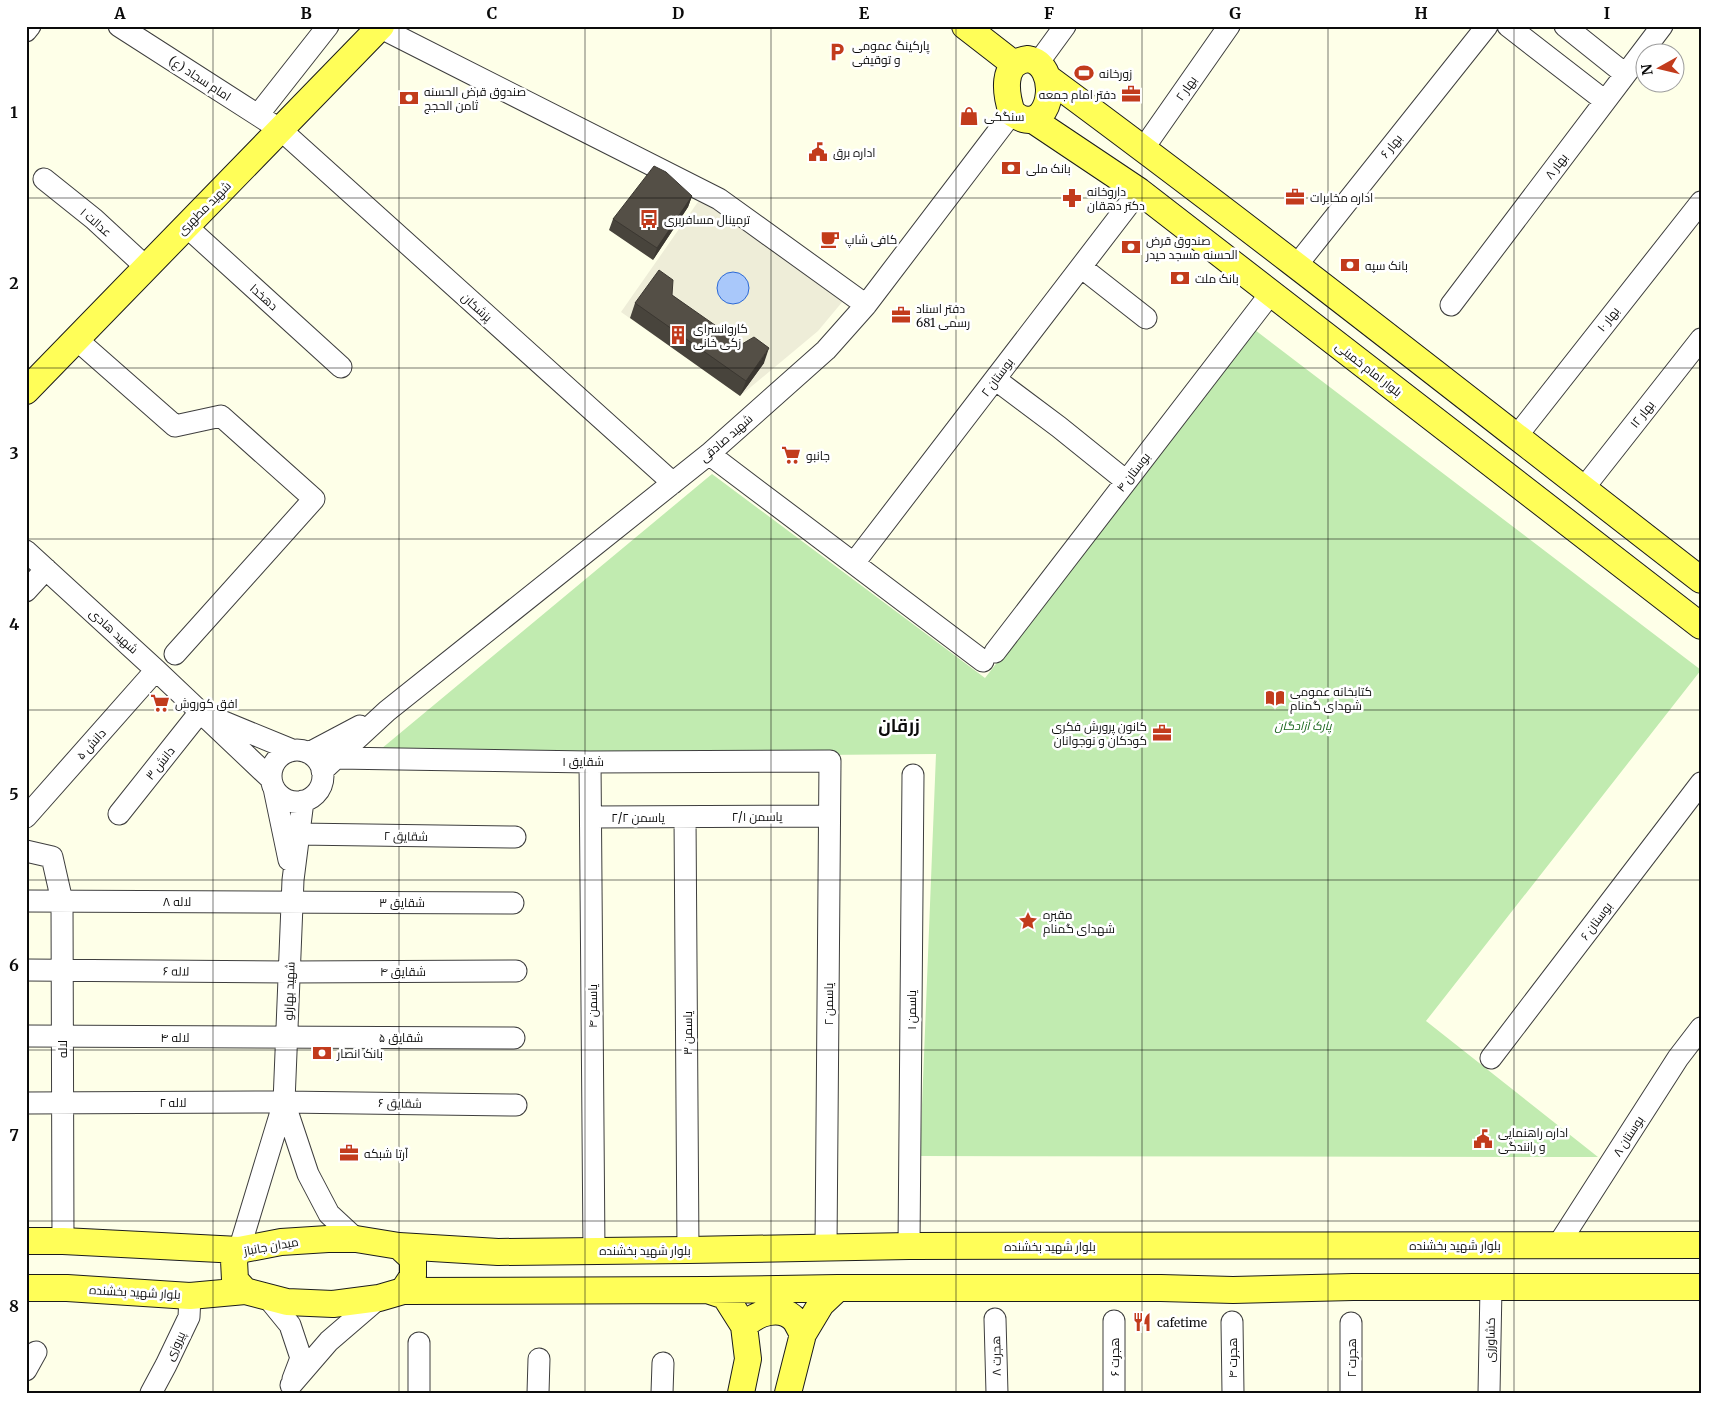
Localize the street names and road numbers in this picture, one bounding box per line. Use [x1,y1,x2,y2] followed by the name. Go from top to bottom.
[166,52,234,104] street label: امام سجاد (ع)
[1172,73,1200,103] street label: بهار ۲
[1377,131,1405,161] street label: بهار ۶
[1542,150,1570,182] street label: بهار ۸
[174,178,234,238] street label: شهید مطهری
[77,204,115,240] street label: عدالت ۱
[247,281,281,313] street label: دهخدا
[457,289,496,327] street label: پزشکان
[1594,304,1622,334] street label: بهار ۱۰
[1332,338,1405,400] street label: بلوار امام خمینی
[978,355,1016,399] street label: بوستان ۲
[1627,397,1657,431] street label: بهار ۱۲
[696,411,756,465] street label: شهید صادقی
[1113,449,1153,495] street label: بوستان ۴
[87,605,141,657] street label: شهید هادی
[73,725,109,763] street label: دانش ۵
[142,743,178,783] street label: دانش ۳
[562,754,604,769] street label: شقایق ۱
[732,809,783,824] street label: یاسمن ۲/۱
[611,810,665,825] street label: یاسمن ۲/۲
[384,828,428,844] street label: شقایق ۲
[163,894,191,909] street label: لاله ۸
[379,895,425,910] street label: شقایق ۳
[1577,899,1615,943] street label: بوستان ۶
[280,961,298,1021] street label: شهید بهارلو
[163,963,189,979] street label: لاله ۶
[380,964,426,979] street label: شقایق ۴
[821,982,836,1025] street label: یاسمن ۲
[585,983,600,1028] street label: یاسمن ۴
[904,989,919,1030] street label: یاسمن ۱
[680,1010,695,1055] street label: یاسمن ۳
[161,1030,189,1045] street label: لاله ۴
[379,1030,423,1045] street label: شقایق ۵
[55,1040,70,1058] street label: لاله
[159,1095,187,1110] street label: لاله ۲
[378,1095,422,1111] street label: شقایق ۶
[1609,1113,1647,1159] street label: بوستان ۸
[241,1234,300,1258] street label: میدان جانباز
[1409,1238,1501,1253] street label: بلوار شهید بخشنده
[1004,1239,1096,1254] street label: بلوار شهید بخشنده
[599,1243,691,1258] street label: بلوار شهید بخشنده
[89,1282,181,1302] street label: بلوار شهید بخشنده
[1482,1317,1498,1363] street label: کشاورزی
[162,1328,190,1364] street label: پیروزی
[988,1336,1004,1376] street label: هجرت ۸
[1107,1338,1122,1376] street label: هجرت ۶
[1225,1338,1240,1378] street label: هجرت ۴
[1344,1338,1359,1378] street label: هجرت ۲

